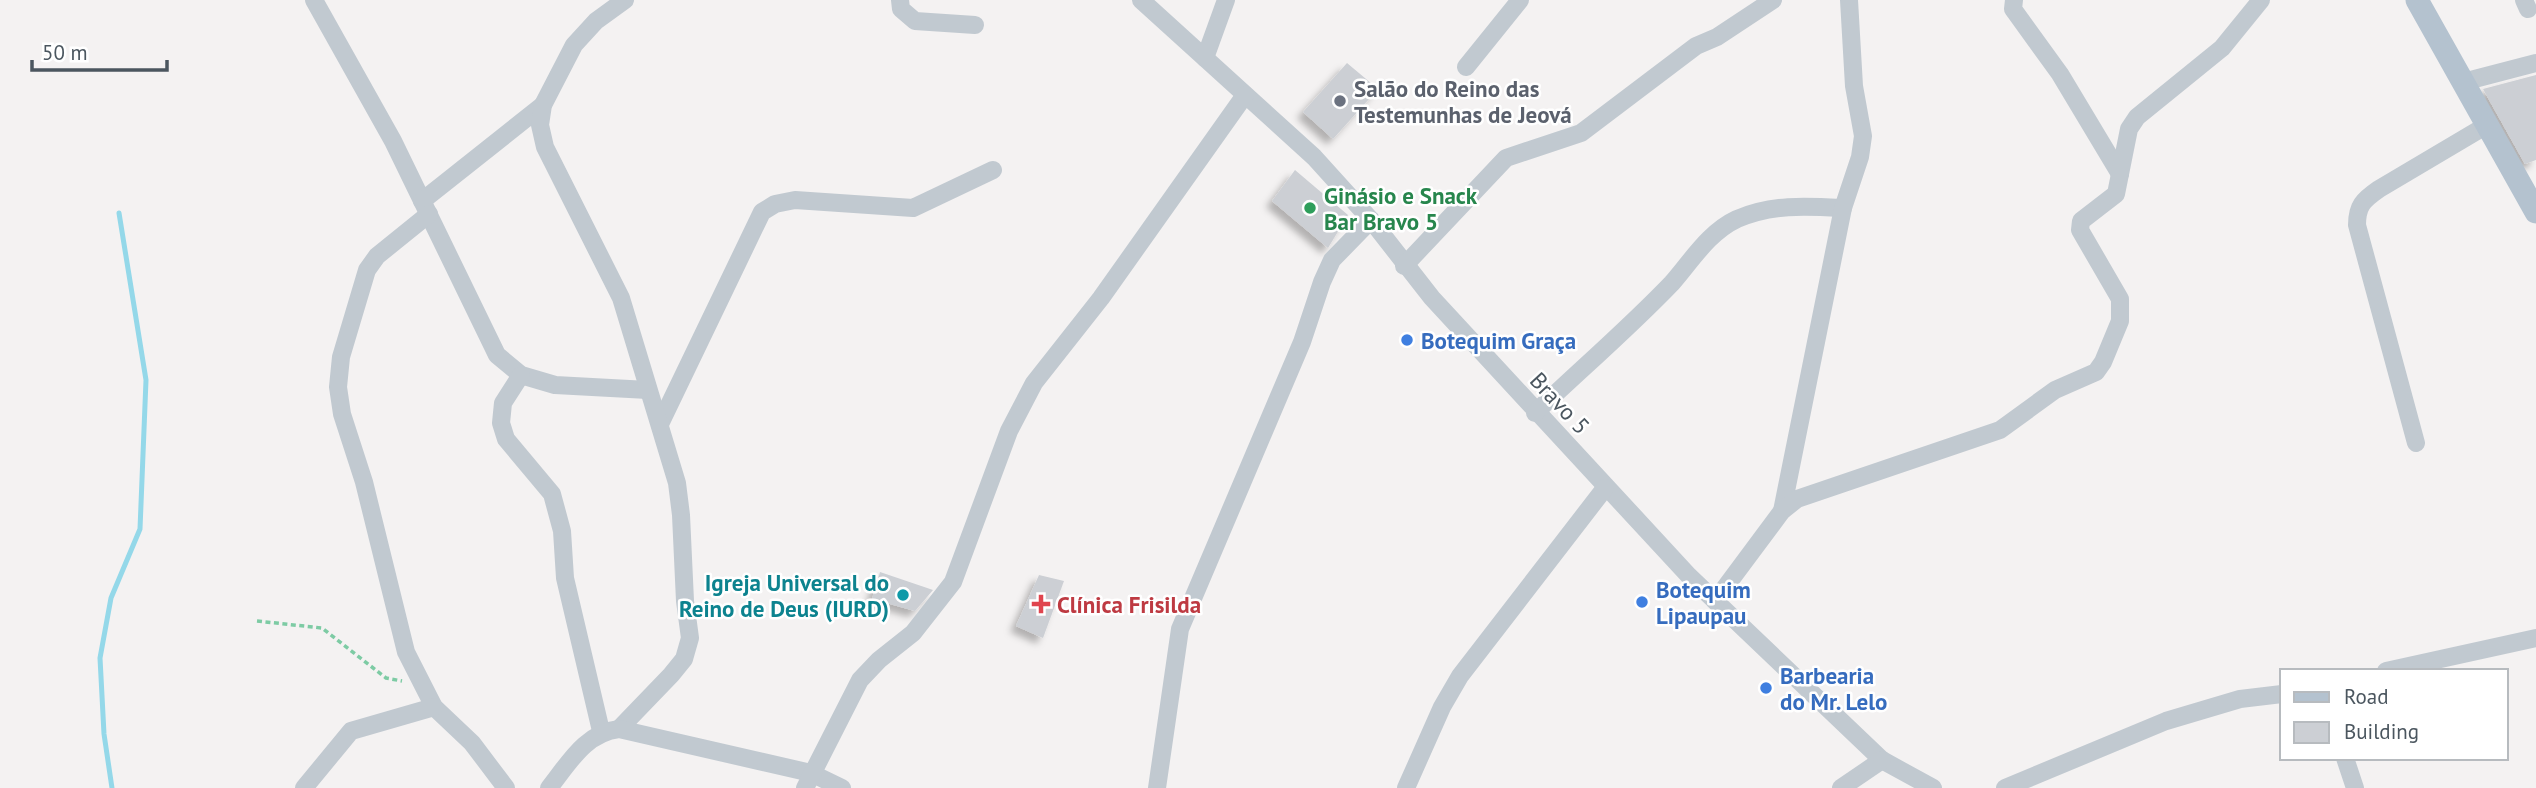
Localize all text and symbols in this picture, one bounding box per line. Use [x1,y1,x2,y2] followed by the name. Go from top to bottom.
[32,28,166,72] scale bar
[42,39,88,66] text: 50 m
[1354,74,1572,129] place label: Salão do Reino das Testemunhas de Jeová
[1332,93,1348,109] marker: Salão do Reino das Testemunhas de Jeová
[1324,181,1478,236] place label: Ginásio e Snack Bar Bravo 5
[1302,200,1318,216] marker: Ginásio e Snack Bar Bravo 5
[1421,326,1576,355] place label: Botequim Graça
[1399,332,1415,348] marker: Botequim Graça
[1524,366,1596,440] street label: Bravo 5
[679,568,889,623] place label: Igreja Universal do Reino de Deus (IURD)
[1656,575,1751,630] place label: Botequim Lipaupau
[895,587,911,603] marker: Igreja Universal do Reino de Deus (IURD)
[1057,590,1201,619] place label: Clínica Frisilda
[1031,594,1051,614] marker: Clínica Frisilda
[1634,594,1650,610] marker: Botequim Lipaupau
[1780,661,1887,716] place label: Barbearia do Mr. Lelo
[2280,669,2508,760] legend
[1758,680,1774,696] marker: Barbearia do Mr. Lelo
[2344,683,2388,710] text: Road
[2344,718,2419,745] text: Building

